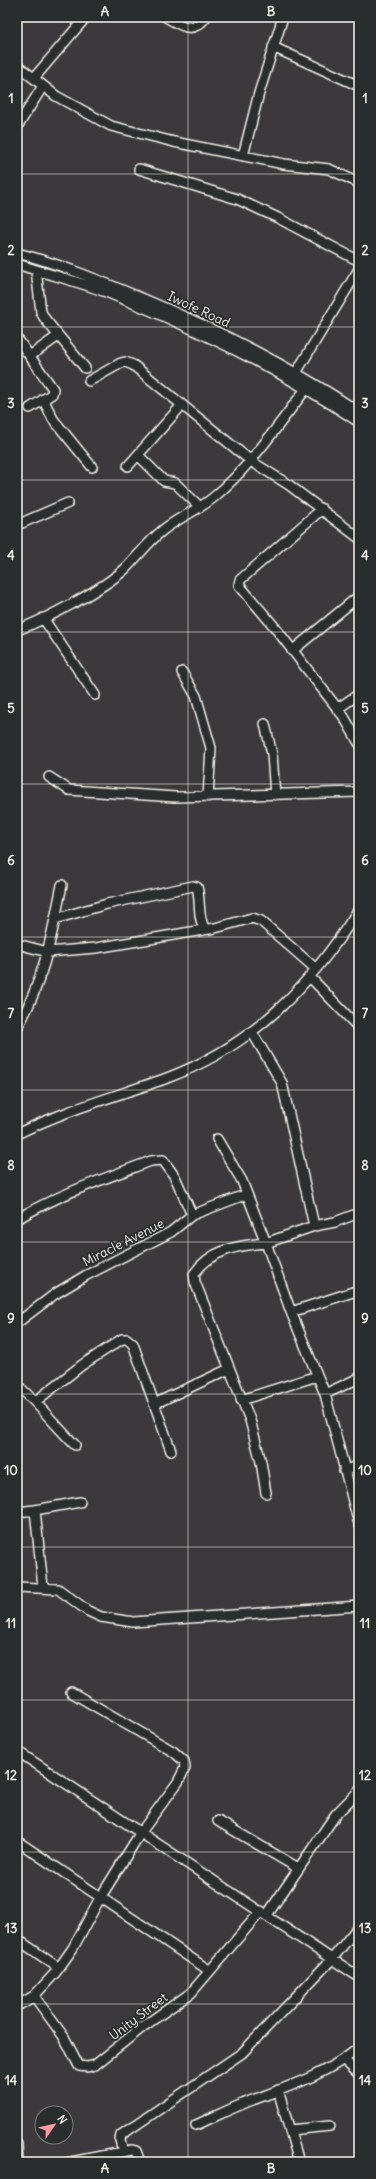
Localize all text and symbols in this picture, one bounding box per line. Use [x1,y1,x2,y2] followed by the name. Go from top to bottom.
[101,3,110,20] text: A
[267,3,276,20] text: B
[8,90,14,107] text: 1
[362,90,368,107] text: 1
[7,242,15,259] text: 2
[361,242,369,259] text: 2
[165,288,233,331] street label: Iwofe Road
[7,395,15,412] text: 3
[361,395,369,412] text: 3
[7,547,15,564] text: 4
[361,547,369,564] text: 4
[7,700,15,717] text: 5
[361,700,369,717] text: 5
[7,852,15,869] text: 6
[361,852,369,869] text: 6
[8,1005,15,1022] text: 7
[362,1005,369,1022] text: 7
[7,1157,15,1174] text: 8
[361,1157,369,1174] text: 8
[80,1215,167,1270] street label: Miracle Avenue
[7,1310,15,1327] text: 9
[361,1310,369,1327] text: 9
[4,1462,18,1479] text: 10
[358,1462,372,1479] text: 10
[6,1615,16,1632] text: 11
[360,1615,370,1632] text: 11
[5,1767,17,1784] text: 12
[359,1767,371,1784] text: 12
[5,1920,17,1937] text: 13
[359,1920,371,1937] text: 13
[106,1989,171,2044] street label: Unity Street
[5,2072,18,2089] text: 14
[359,2072,372,2089] text: 14
[34,2105,74,2145] north arrow
[54,2112,70,2126] text: N
[101,2160,110,2177] text: A
[267,2160,276,2177] text: B

